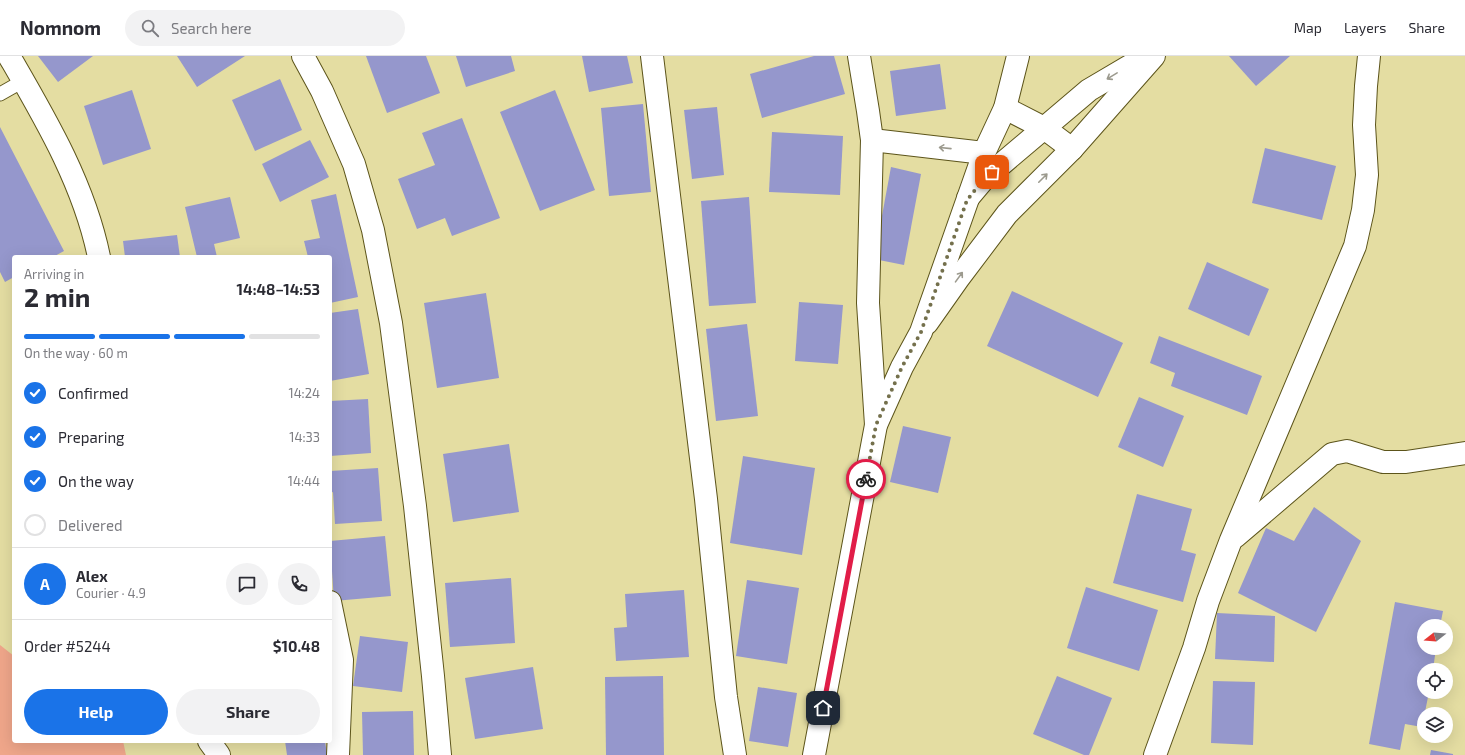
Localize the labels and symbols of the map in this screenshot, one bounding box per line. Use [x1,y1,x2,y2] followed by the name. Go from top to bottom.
[1107,72,1118,80] one-way arrow
[939,145,952,152] one-way arrow
[975,155,1009,189] pin
[1038,173,1048,183] one-way arrow
[955,272,963,283] one-way arrow
[846,459,886,499] courier
[1417,619,1453,655] north arrow
[806,691,840,725] pin

